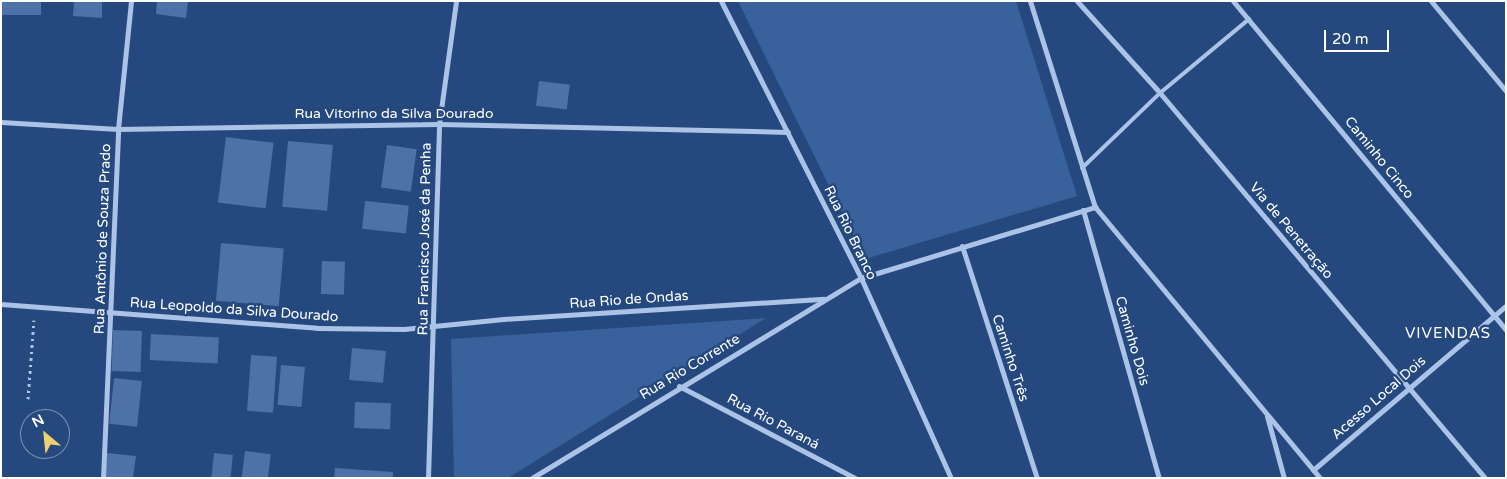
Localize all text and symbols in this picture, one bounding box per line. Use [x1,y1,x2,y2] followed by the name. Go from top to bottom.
[1327,20,1392,52] scale bar
[1332,30,1369,48] text: 20 m
[295,106,493,122] street label: Rua Vitorino da Silva Dourado
[1341,114,1417,202] street label: Caminho Cinco
[415,142,435,336] street label: Rua Francisco José da Penha
[91,143,115,335] street label: Rua Antônio de Souza Prado
[1246,179,1336,283] street label: Via de Penetração
[820,183,880,283] street label: Rua Rio Branco
[569,287,689,313] street label: Rua Rio de Ondas
[129,294,339,326] street label: Rua Leopoldo da Silva Dourado
[1111,294,1153,388] street label: Caminho Dois
[988,312,1032,404] street label: Caminho Três
[1404,325,1492,343] district label: VIVENDAS
[637,331,743,403] street label: Rua Rio Corrente
[1329,353,1429,443] street label: Acesso Local Dois
[724,391,822,453] street label: Rua Rio Paraná
[20,409,70,459] north arrow
[29,411,47,431] text: N

